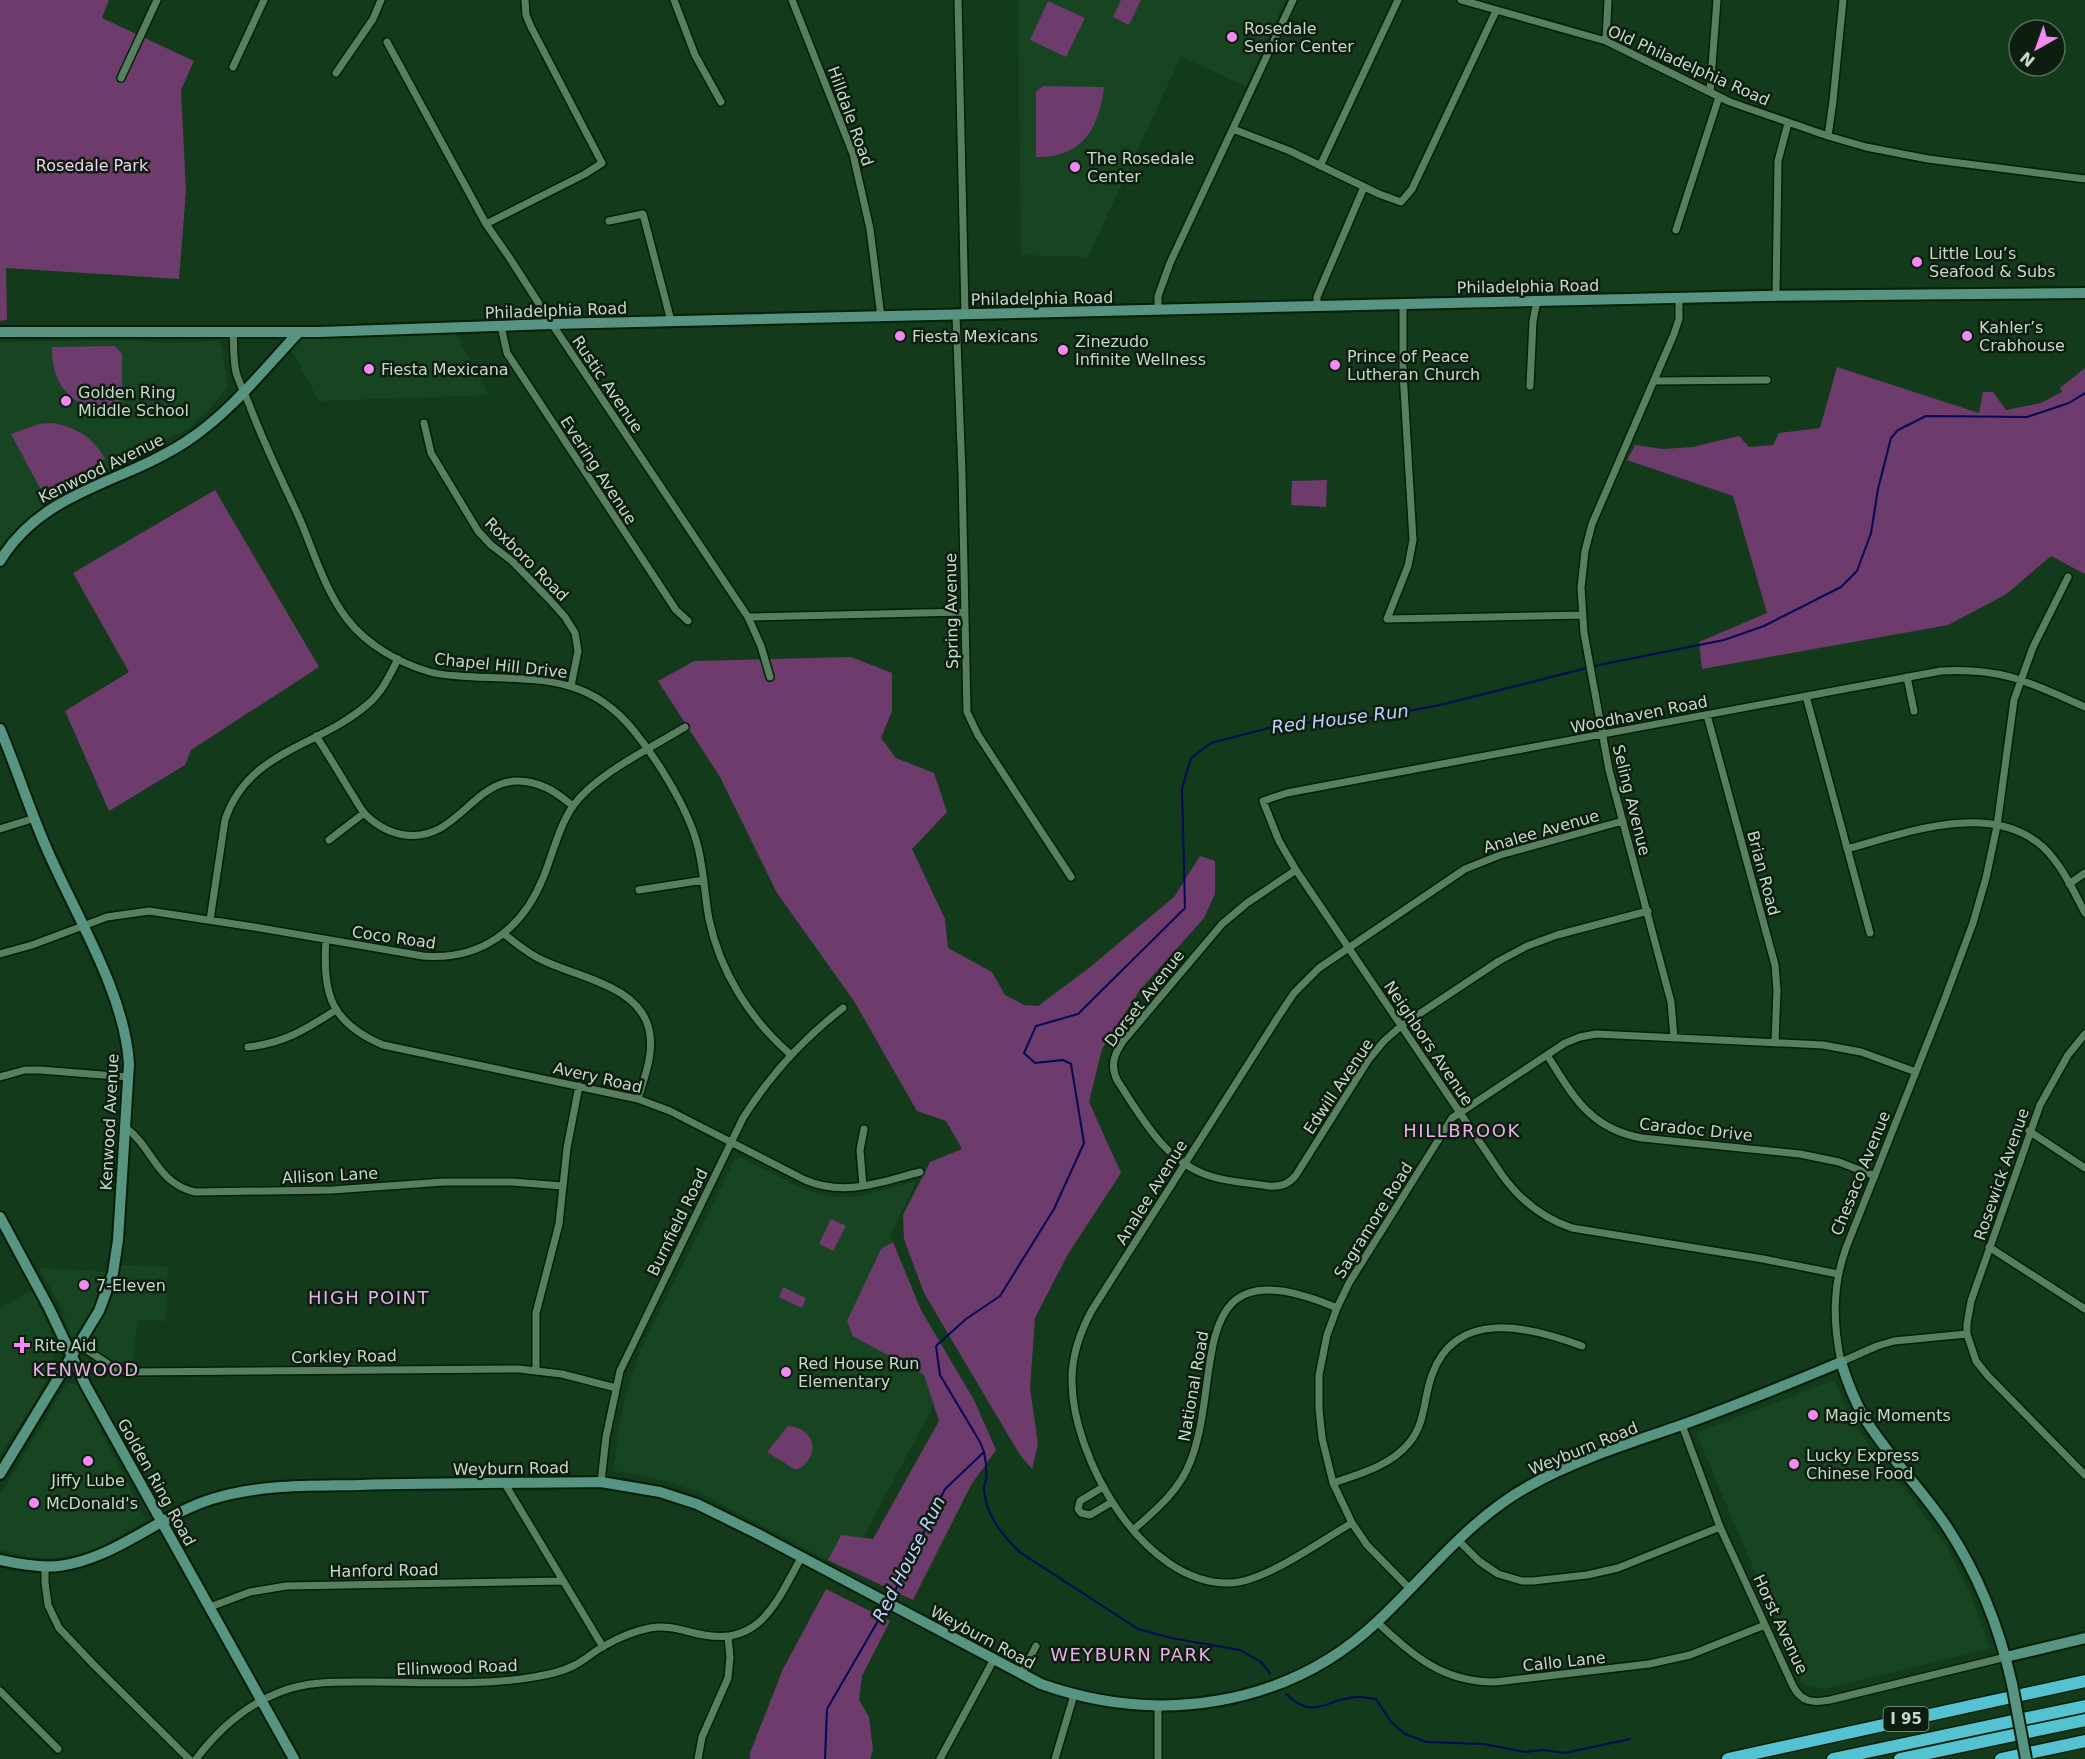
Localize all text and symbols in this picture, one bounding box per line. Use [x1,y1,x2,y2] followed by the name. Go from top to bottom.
[2007,18,2067,78] north arrow
[1244,19,1354,56] place label: Rosedale Senior Center
[1605,21,1773,110] street label: Old Philadelphia Road
[1225,30,1239,44] marker: Rosedale Senior Center
[2016,48,2039,71] text: N
[824,64,877,169] street label: Hilldale Road
[1086,149,1194,186] place label: The Rosedale Center
[36,156,149,175] park label: Rosedale Park
[1068,160,1082,174] marker: The Rosedale Center
[1929,244,2056,281] place label: Little Lou’s Seafood & Subs
[1910,255,1924,269] marker: Little Lou’s Seafood & Subs
[1456,276,1600,297] street label: Philadelphia Road
[970,288,1114,309] street label: Philadelphia Road
[484,299,628,322] street label: Philadelphia Road
[1979,318,2065,355] place label: Kahler’s Crabhouse
[912,327,1038,346] place label: Fiesta Mexicans
[893,329,907,343] marker: Fiesta Mexicans
[1960,329,1974,343] marker: Kahler’s Crabhouse
[568,332,647,436] street label: Rustic Avenue
[1075,332,1206,369] place label: Zinezudo Infinite Wellness
[1056,343,1070,357] marker: Zinezudo Infinite Wellness
[1347,347,1480,384] place label: Prince of Peace Lutheran Church
[1328,358,1342,372] marker: Prince of Peace Lutheran Church
[381,360,509,379] place label: Fiesta Mexicana
[362,362,376,376] marker: Fiesta Mexicana
[78,383,189,420] place label: Golden Ring Middle School
[59,394,73,408] marker: Golden Ring Middle School
[556,413,641,528] street label: Evering Avenue
[35,430,167,507] street label: Kenwood Avenue
[481,514,572,605] street label: Roxboro Road
[941,553,962,669] street label: Spring Avenue
[433,649,568,682] street label: Chapel Hill Drive
[1569,692,1709,737] street label: Woodhaven Road
[1270,700,1410,737] water label: Red House Run
[1609,743,1654,858] street label: Seling Avenue
[1481,806,1601,857] street label: Analee Avenue
[1743,829,1784,918] street label: Brian Road
[351,922,437,953] street label: Coco Road
[1101,946,1188,1051] street label: Dorset Avenue
[1380,977,1477,1109] street label: Neighbors Avenue
[1299,1035,1377,1138] street label: Edwill Avenue
[96,1053,123,1191] street label: Kenwood Avenue
[552,1058,644,1097] street label: Avery Road
[1970,1106,2033,1243] street label: Rosewick Avenue
[1827,1108,1894,1238] street label: Chesaco Avenue
[1638,1114,1754,1145] street label: Caradoc Drive
[1403,1120,1521,1141] district label: HILLBROOK
[1112,1137,1191,1248] street label: Analee Avenue
[1330,1159,1417,1282] street label: Sagramore Road
[281,1163,379,1188] street label: Allison Lane
[643,1165,712,1279] street label: Burnfield Road
[96,1276,166,1295] place label: 7-Eleven
[77,1278,91,1292] marker: 7-Eleven
[308,1287,430,1308] district label: HIGH POINT
[1174,1329,1213,1443] street label: National Road
[34,1336,96,1355] place label: Rite Aid
[15,1338,29,1352] marker: Rite Aid
[291,1346,397,1367] street label: Corkley Road
[798,1354,919,1391] place label: Red House Run Elementary
[32,1359,140,1380] district label: KENWOOD
[779,1365,793,1379] marker: Red House Run Elementary
[1825,1406,1951,1425] place label: Magic Moments
[1806,1408,1820,1422] marker: Magic Moments
[114,1415,200,1549] street label: Golden Ring Road
[1526,1418,1641,1479] street label: Weyburn Road
[1806,1446,1919,1483] place label: Lucky Express Chinese Food
[81,1454,95,1468] marker: Jiffy Lube
[1787,1457,1801,1471] marker: Lucky Express Chinese Food
[453,1458,569,1479] street label: Weyburn Road
[50,1471,125,1490] place label: Jiffy Lube
[868,1492,949,1625] water label: Red House Run
[46,1494,138,1513] place label: McDonald's
[27,1496,41,1510] marker: McDonald's
[329,1560,439,1581] street label: Hanford Road
[1749,1571,1812,1677] street label: Horst Avenue
[927,1602,1039,1673] street label: Weyburn Road
[1050,1644,1212,1665] district label: WEYBURN PARK
[1522,1648,1607,1675] street label: Callo Lane
[396,1656,518,1679] street label: Ellinwood Road
[1884,1707,1928,1731] road number: I 95

